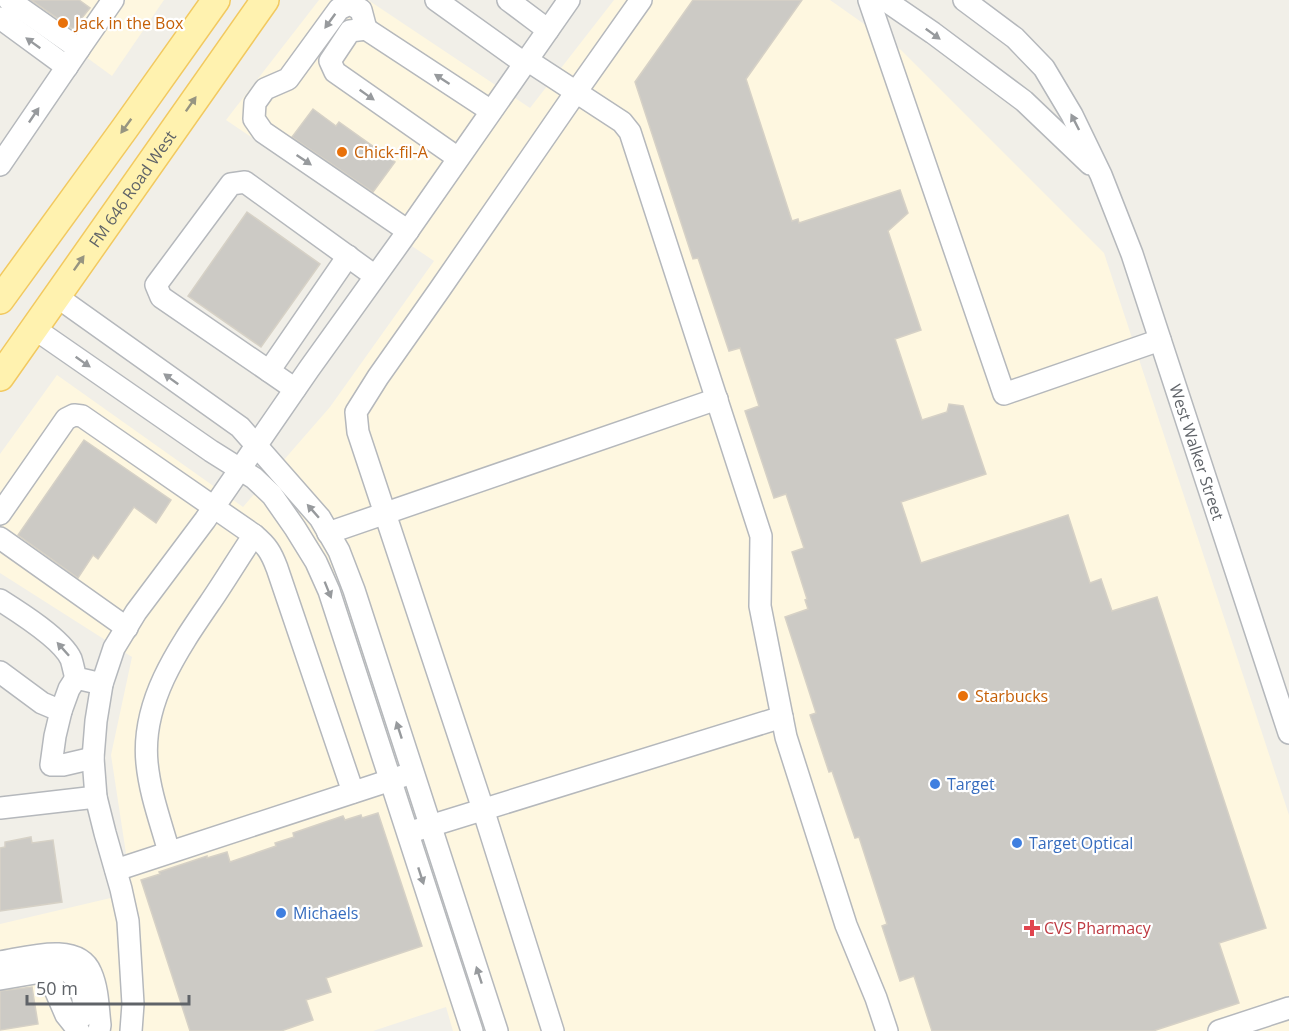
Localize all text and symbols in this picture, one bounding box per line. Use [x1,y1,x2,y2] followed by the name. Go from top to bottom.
[73,12,184,34] place label: Jack in the Box
[324,12,336,28] one-way arrow
[56,16,70,30] marker: Jack in the Box
[925,27,940,39] one-way arrow
[26,37,42,49] one-way arrow
[435,73,451,85] one-way arrow
[358,89,374,101] one-way arrow
[185,96,196,112] one-way arrow
[28,107,40,123] one-way arrow
[1071,114,1080,131] one-way arrow
[121,118,133,133] one-way arrow
[84,126,181,252] street label: FM 646 Road West
[354,141,429,163] place label: Chick-fil-A
[335,145,349,159] marker: Chick-fil-A
[295,154,311,166] one-way arrow
[73,256,85,272] one-way arrow
[74,357,91,368] one-way arrow
[164,373,180,385] one-way arrow
[1164,381,1230,523] street label: West Walker Street
[307,504,320,519] one-way arrow
[324,581,333,599] one-way arrow
[56,642,70,657] one-way arrow
[975,685,1048,707] place label: Starbucks
[956,689,970,703] marker: Starbucks
[394,721,403,739] one-way arrow
[947,773,995,795] place label: Target
[928,777,942,791] marker: Target
[1029,832,1133,854] place label: Target Optical
[1010,836,1024,850] marker: Target Optical
[417,867,427,885] one-way arrow
[293,902,358,924] place label: Michaels
[274,906,288,920] marker: Michaels
[1044,917,1152,939] place label: CVS Pharmacy
[1025,921,1039,935] marker: CVS Pharmacy
[474,966,483,984] one-way arrow
[27,968,189,1006] scale bar
[36,976,78,1000] text: 50 m

